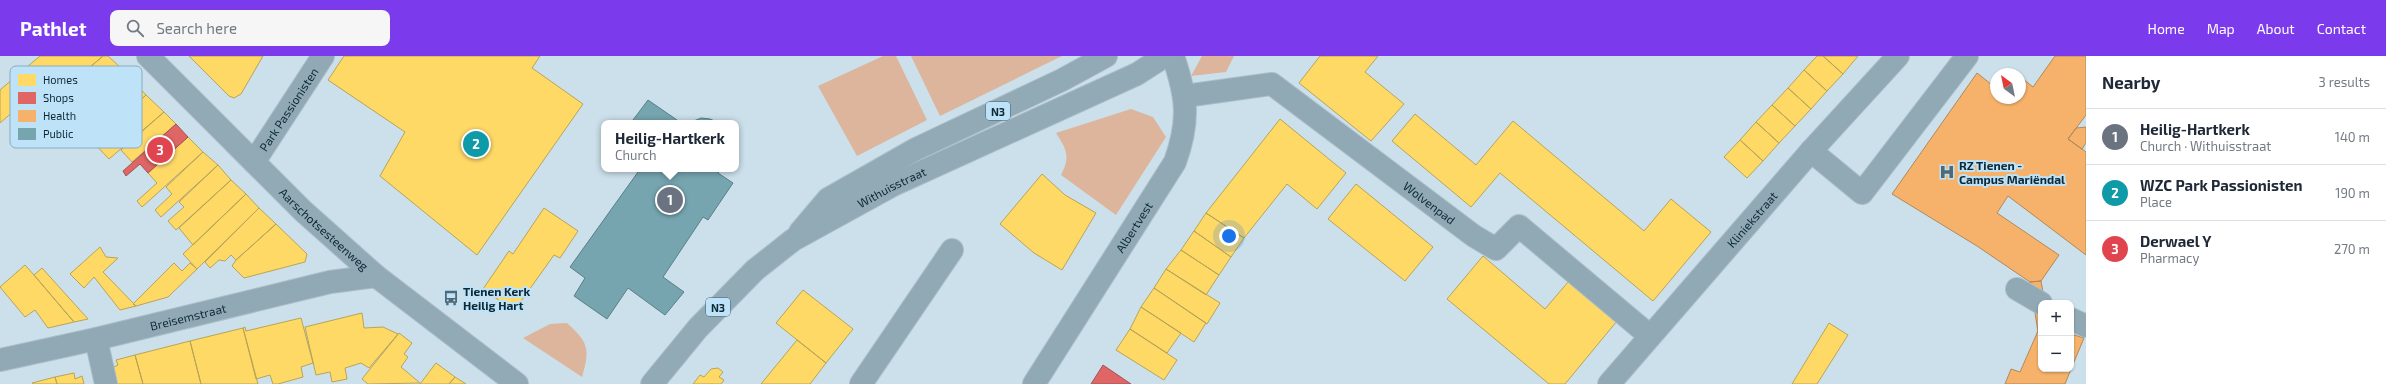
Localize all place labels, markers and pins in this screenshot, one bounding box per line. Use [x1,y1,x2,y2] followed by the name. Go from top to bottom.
[463,129,489,159] pin: 2
[147,135,173,165] pin: 3
[1959,158,2065,186] place label: RZ Tienen - Campus Mariëndal
[1938,163,1956,181] hospital icon: RZ Tienen - Campus Mariëndal
[657,185,683,215] pin: 1
[463,284,530,312] place label: Tienen Kerk Heilig Hart
[442,289,460,307] bus stop icon: Tienen Kerk Heilig Hart

